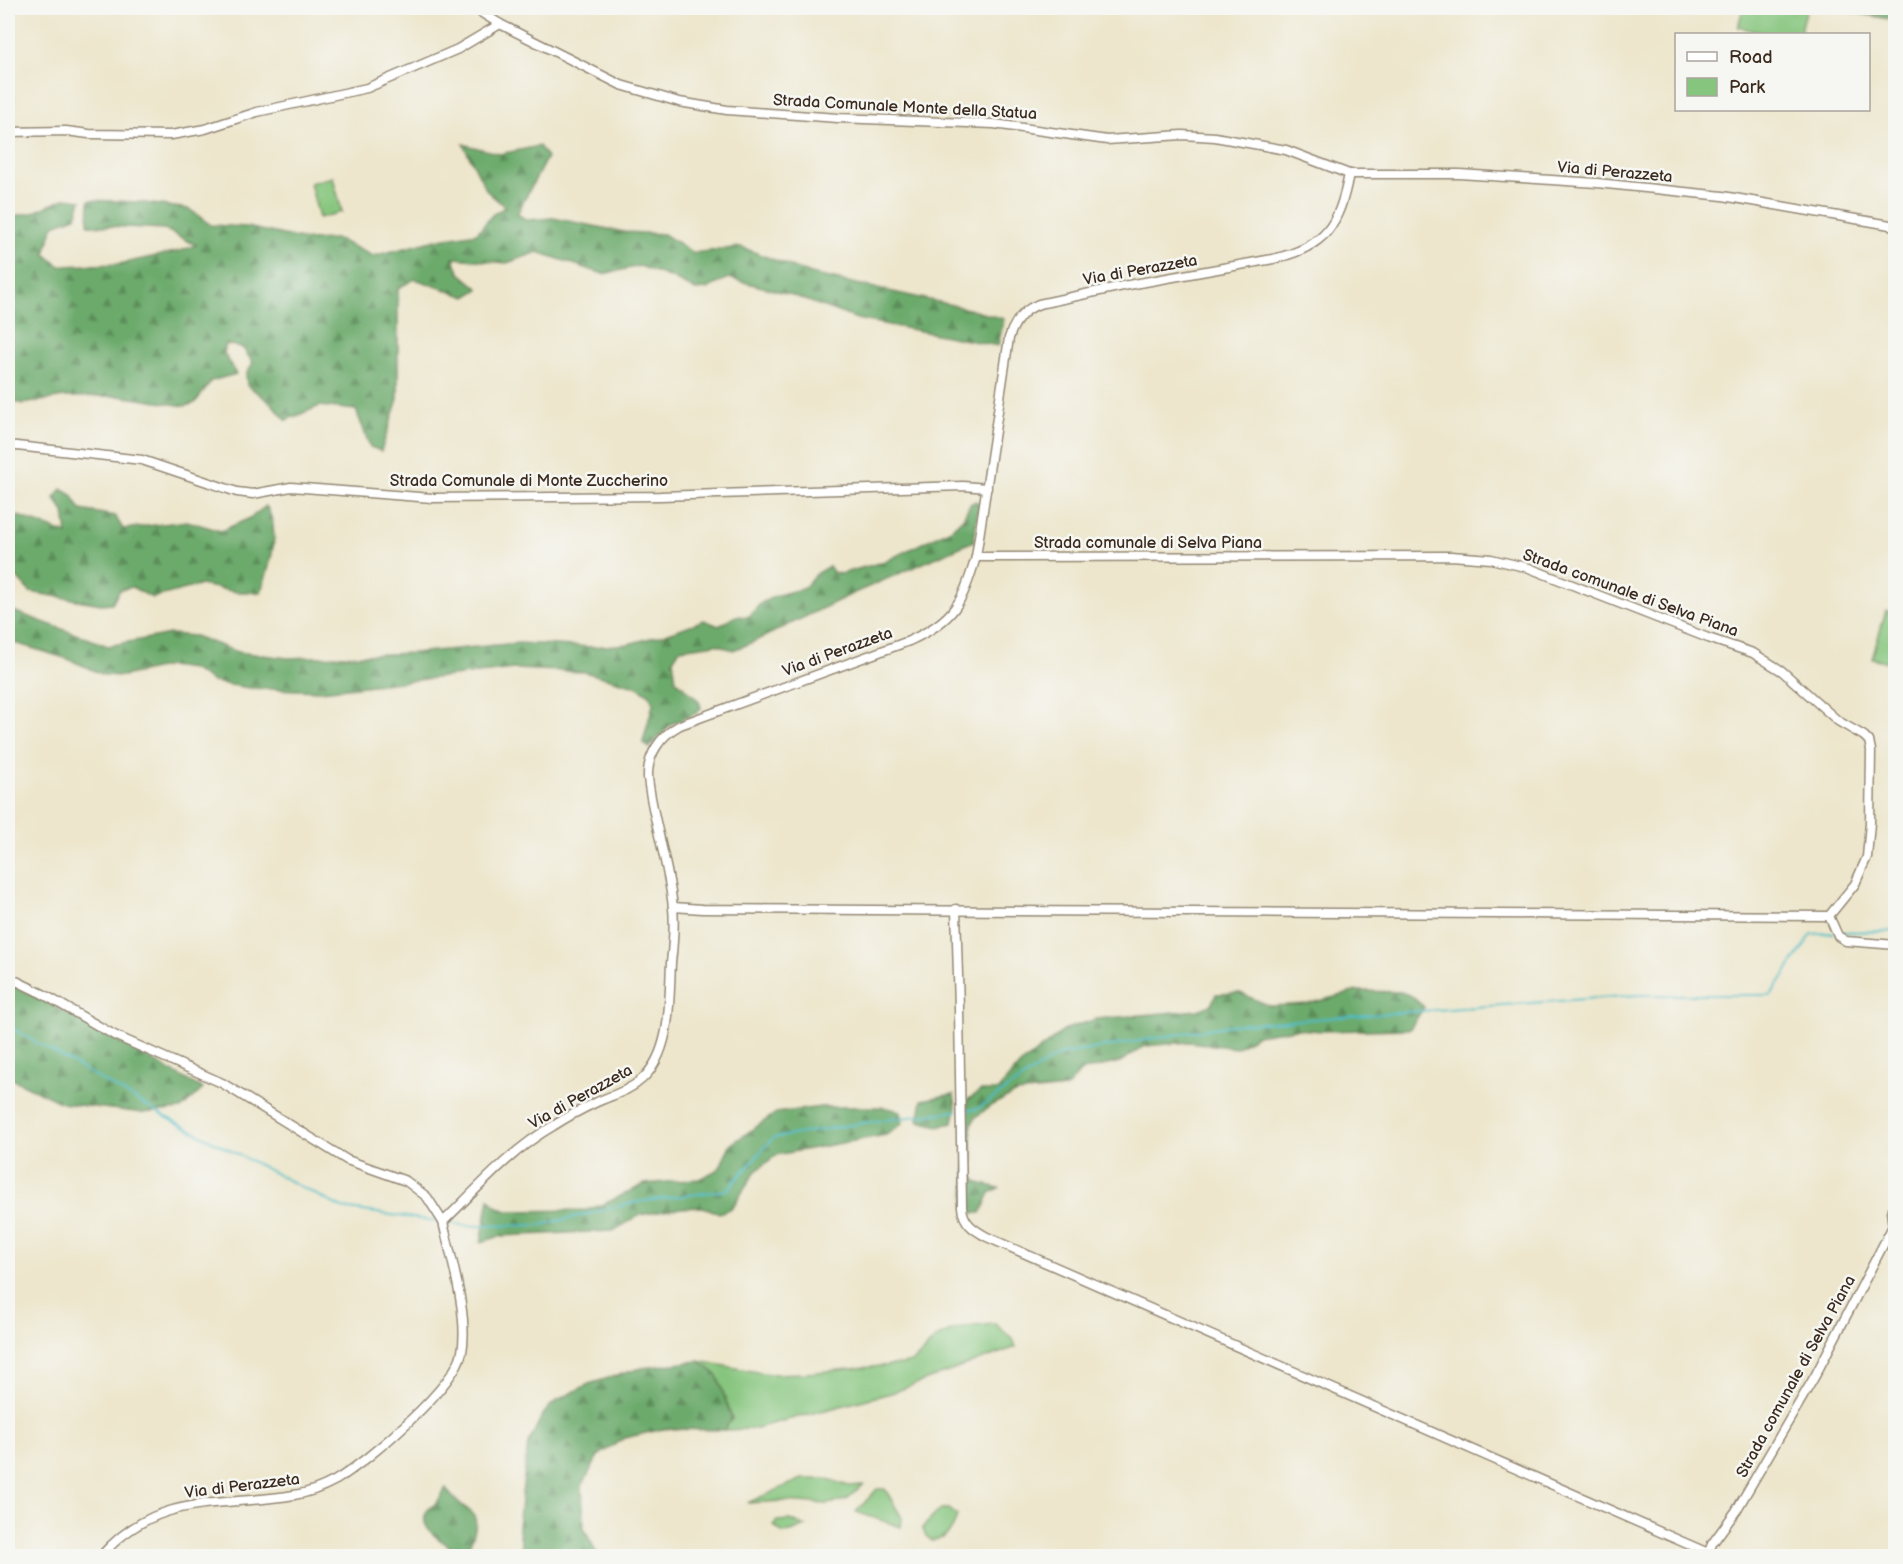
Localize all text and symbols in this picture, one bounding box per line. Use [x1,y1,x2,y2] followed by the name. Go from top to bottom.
[1675,33,1870,111] legend
[1729,47,1773,68] text: Road
[1729,77,1765,98] text: Park
[772,91,1037,124] street label: Strada Comunale Monte della Statua
[1556,158,1673,187] street label: Via di Perazzeta
[1082,251,1199,290] street label: Via di Perazzeta
[390,472,668,491] street label: Strada Comunale di Monte Zuccherino
[1034,534,1262,553] street label: Strada comunale di Selva Piana
[1520,545,1741,641] street label: Strada comunale di Selva Piana
[780,624,895,681] street label: Via di Perazzeta
[526,1061,636,1134] street label: Via di Perazzeta
[1733,1272,1860,1481] street label: Strada comunale di Selva Piana
[184,1470,301,1503] street label: Via di Perazzeta

